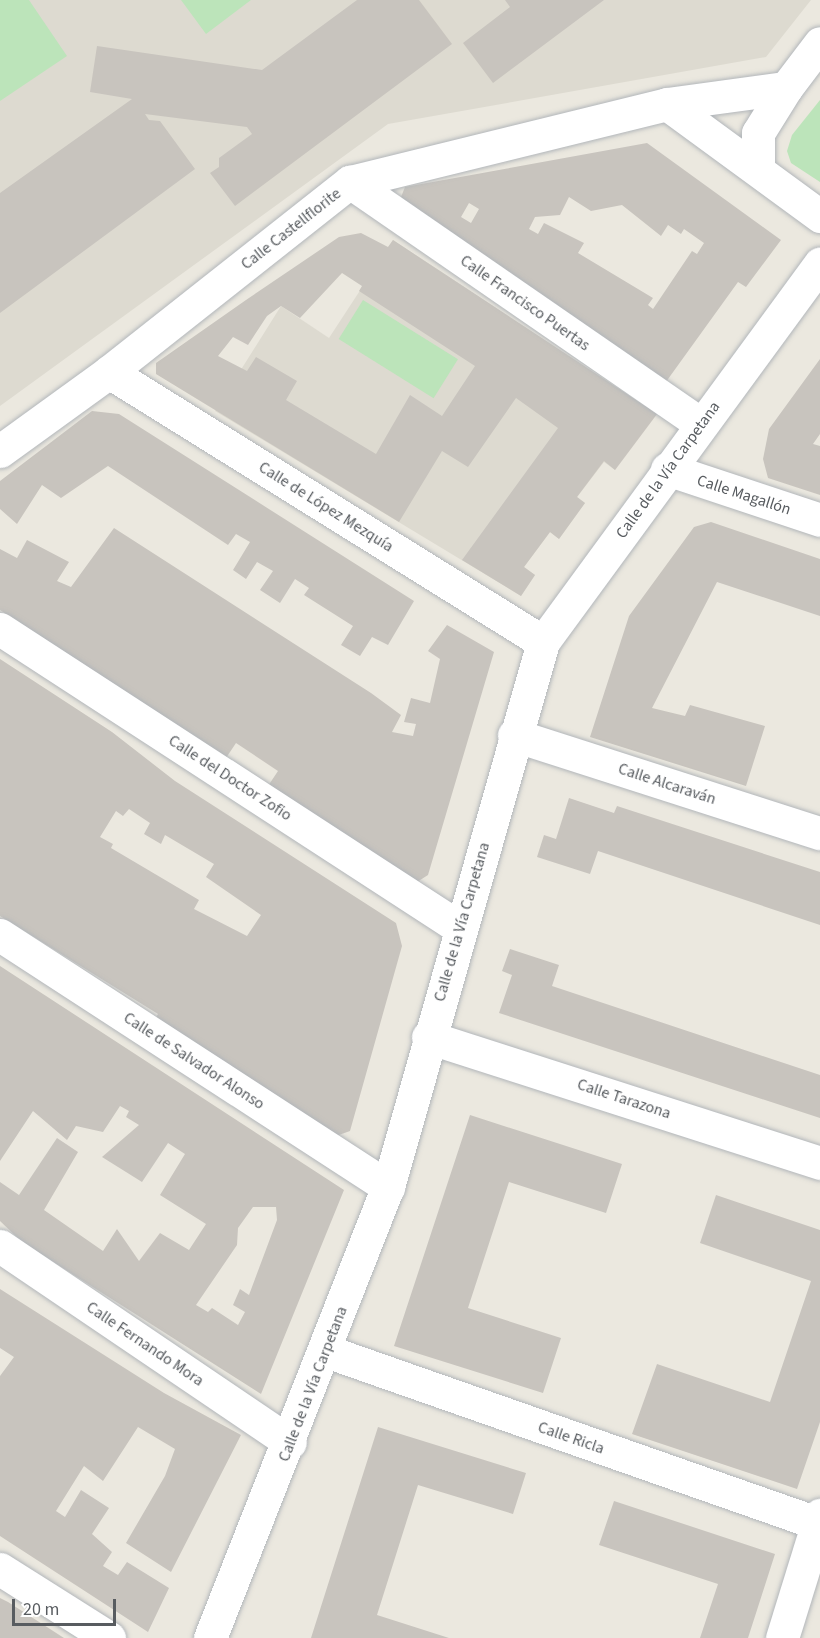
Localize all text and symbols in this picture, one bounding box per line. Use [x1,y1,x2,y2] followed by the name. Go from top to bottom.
[237,184,345,274] street label: Calle Castellflorite
[456,251,594,355] street label: Calle Francisco Puertas
[612,398,724,542] street label: Calle de la Vía Carpetana
[255,458,397,556] street label: Calle de López Mezquía
[695,471,793,519] street label: Calle Magallón
[165,731,295,825] street label: Calle del Doctor Zofio
[616,759,718,809] street label: Calle Alcaraván
[430,840,494,1004] street label: Calle de la Vía Carpetana
[120,1008,268,1114] street label: Calle de Salvador Alonso
[575,1075,673,1123] street label: Calle Tarazona
[83,1298,207,1390] street label: Calle Fernando Mora
[274,1304,352,1464] street label: Calle de la Vía Carpetana
[535,1418,607,1458] street label: Calle Ricla
[15,1587,118,1625] scale bar
[23,1597,59,1622] text: 20 m

